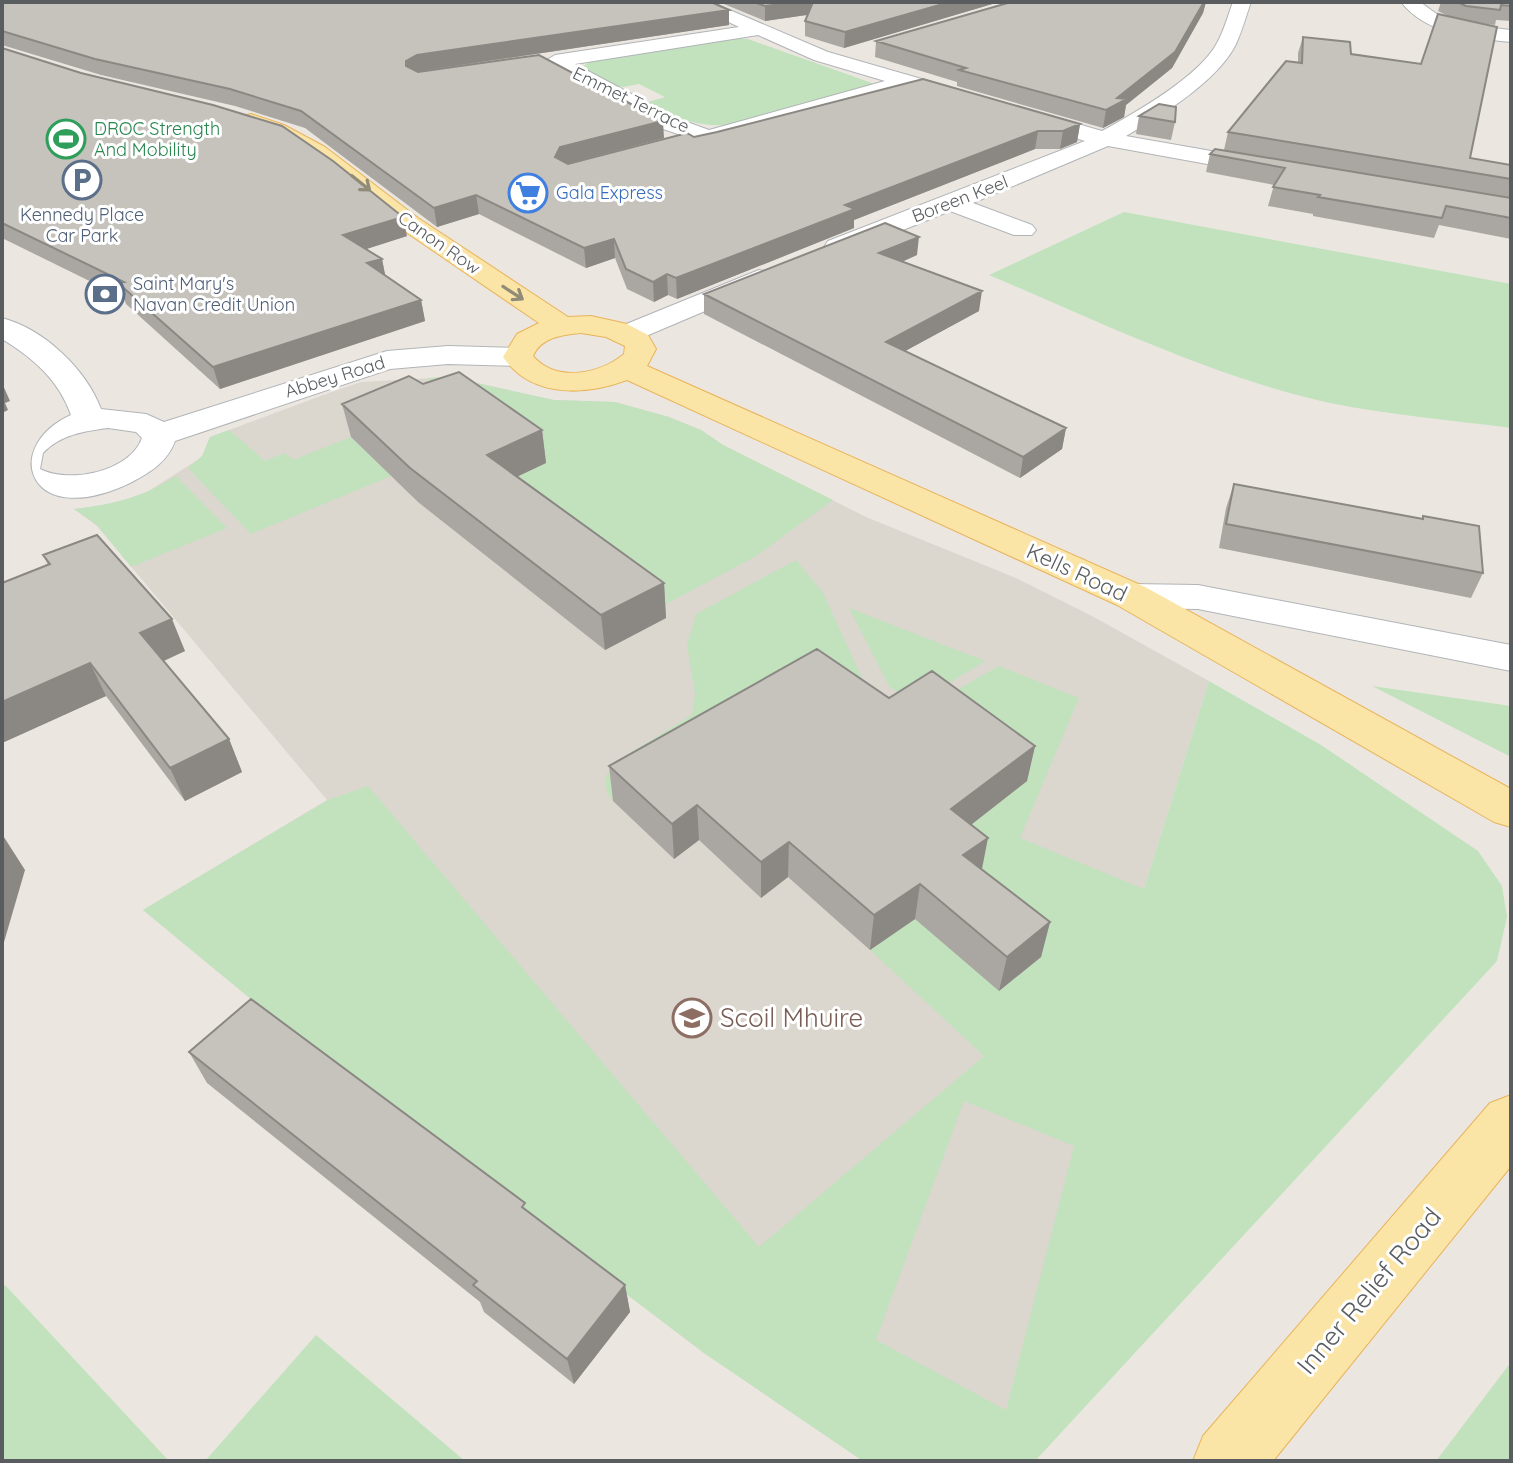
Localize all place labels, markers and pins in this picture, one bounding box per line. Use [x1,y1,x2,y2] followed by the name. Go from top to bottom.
[94,117,220,161] place label: DROC Strength And Mobility
[45,118,87,160] sports icon: DROC Strength And Mobility
[61,159,103,201] parking icon: Kennedy Place Car Park
[507,172,549,214] supermarket icon: Gala Express
[556,181,663,204] place label: Gala Express
[20,203,144,247] place label: Kennedy Place Car Park
[133,272,295,316] place label: Saint Mary's Navan Credit Union
[84,273,126,315] bank icon: Saint Mary's Navan Credit Union
[671,997,713,1039] school or university icon: Scoil Mhuire
[720,1001,863,1034] place label: Scoil Mhuire

